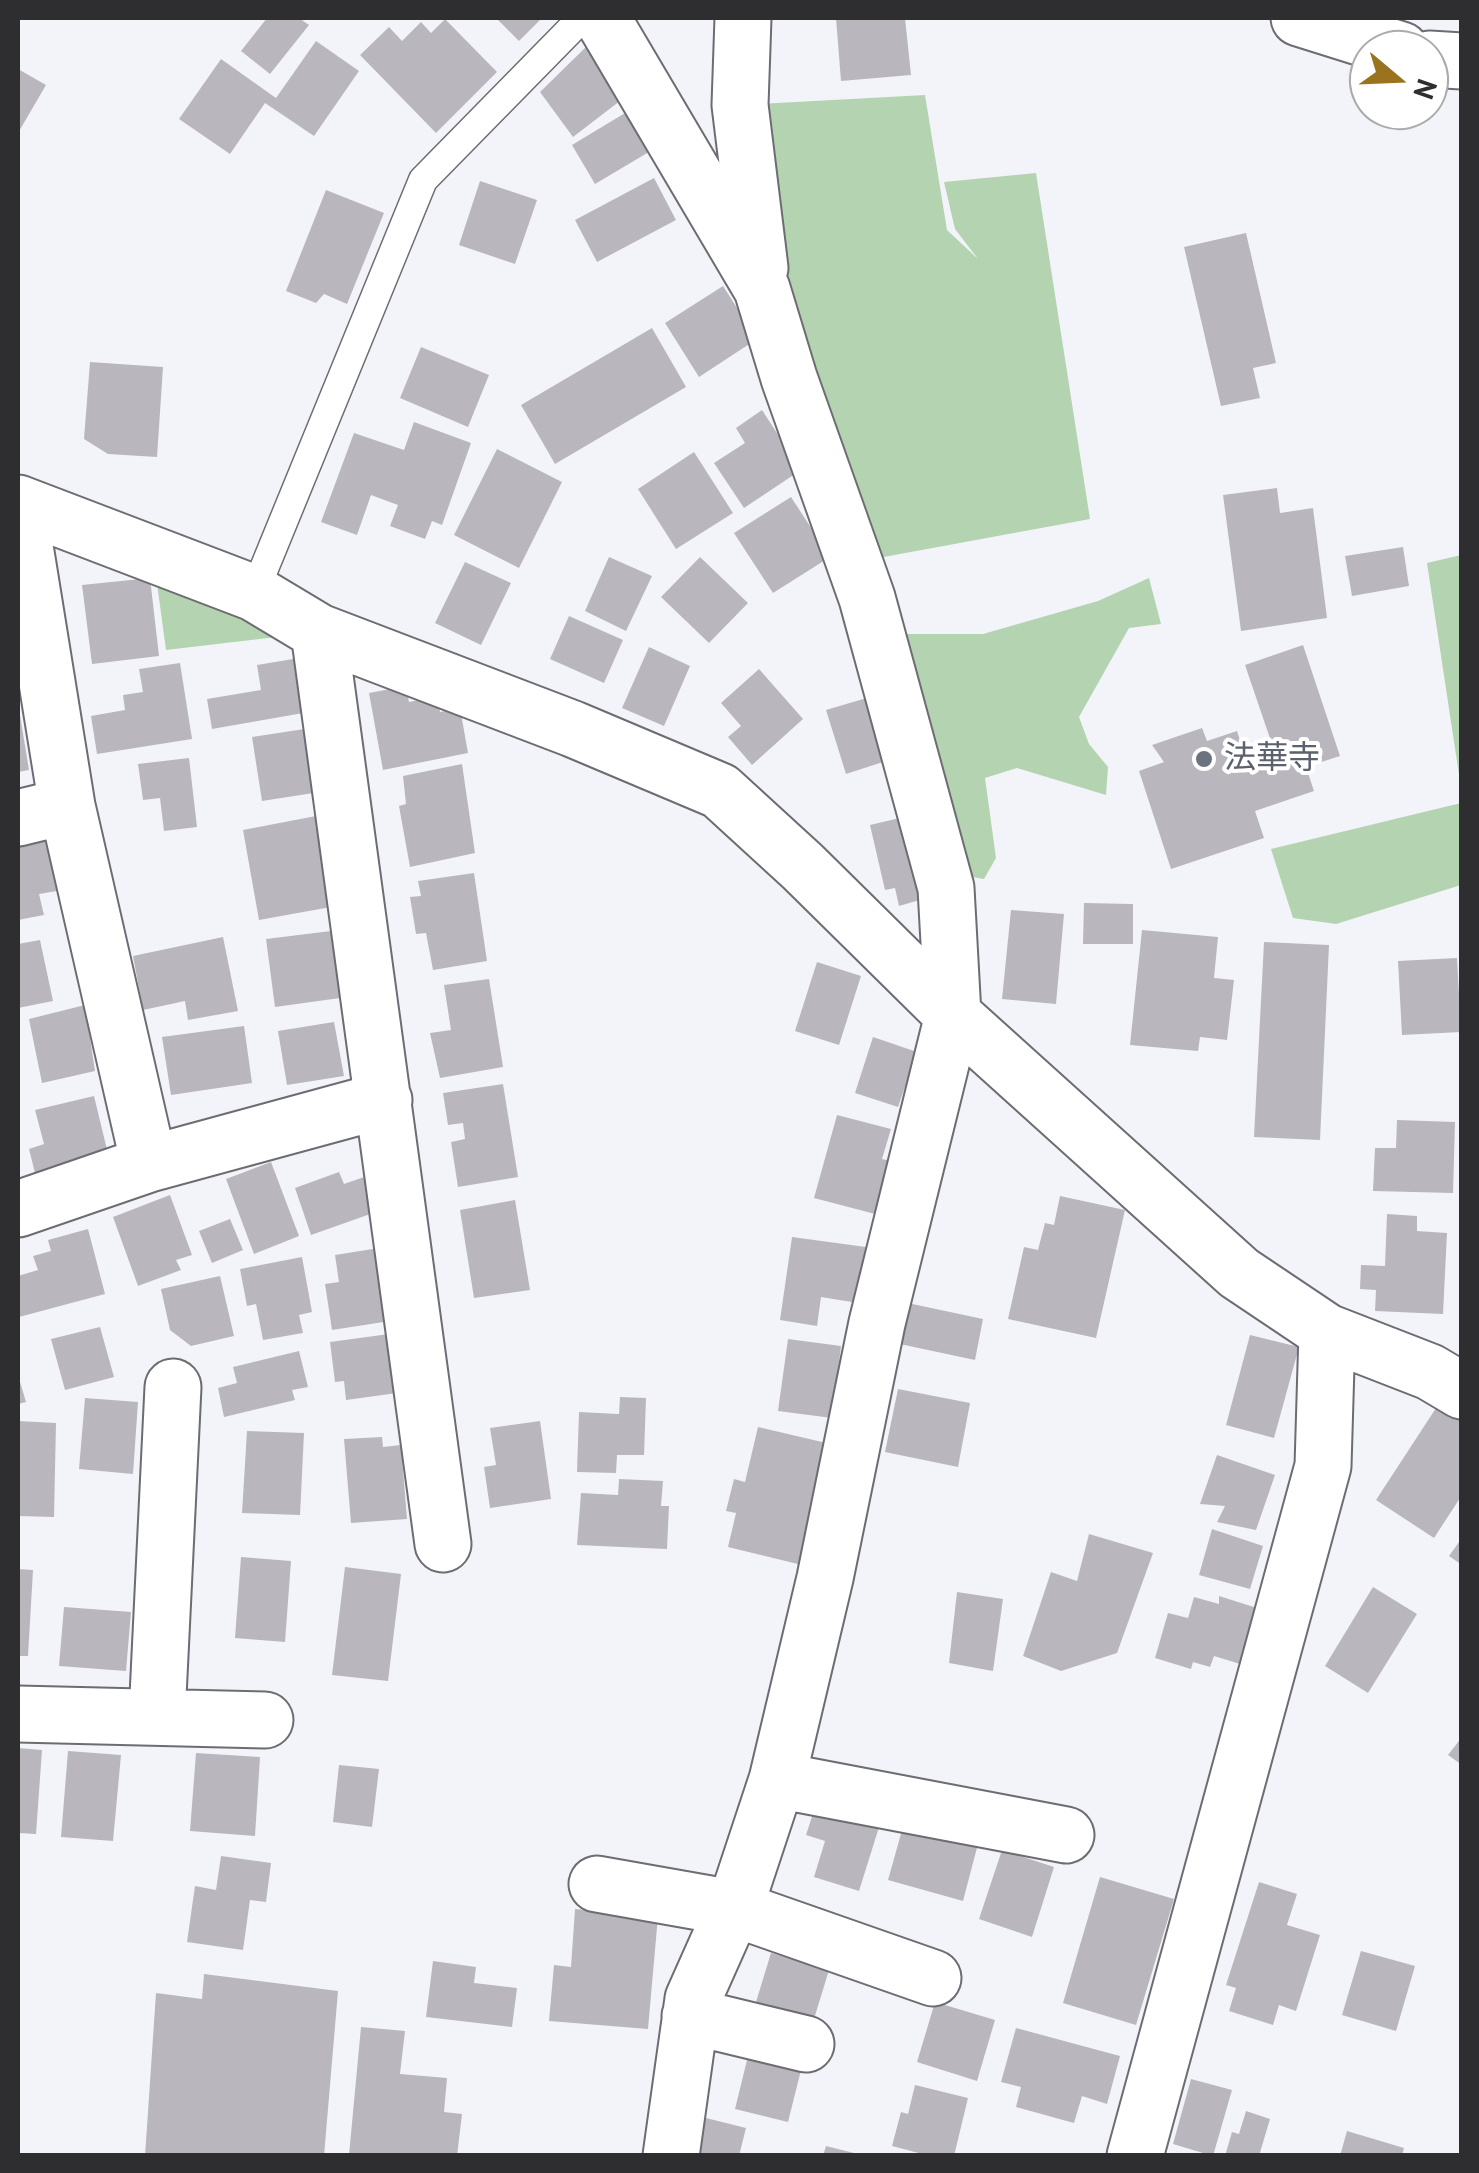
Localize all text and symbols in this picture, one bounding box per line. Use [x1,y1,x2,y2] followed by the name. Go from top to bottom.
[1349,30,1449,130] north arrow
[1405,75,1446,104] text: N
[1224,740,1320,778] place label: 法華寺
[1193,748,1215,770] marker: 法華寺

